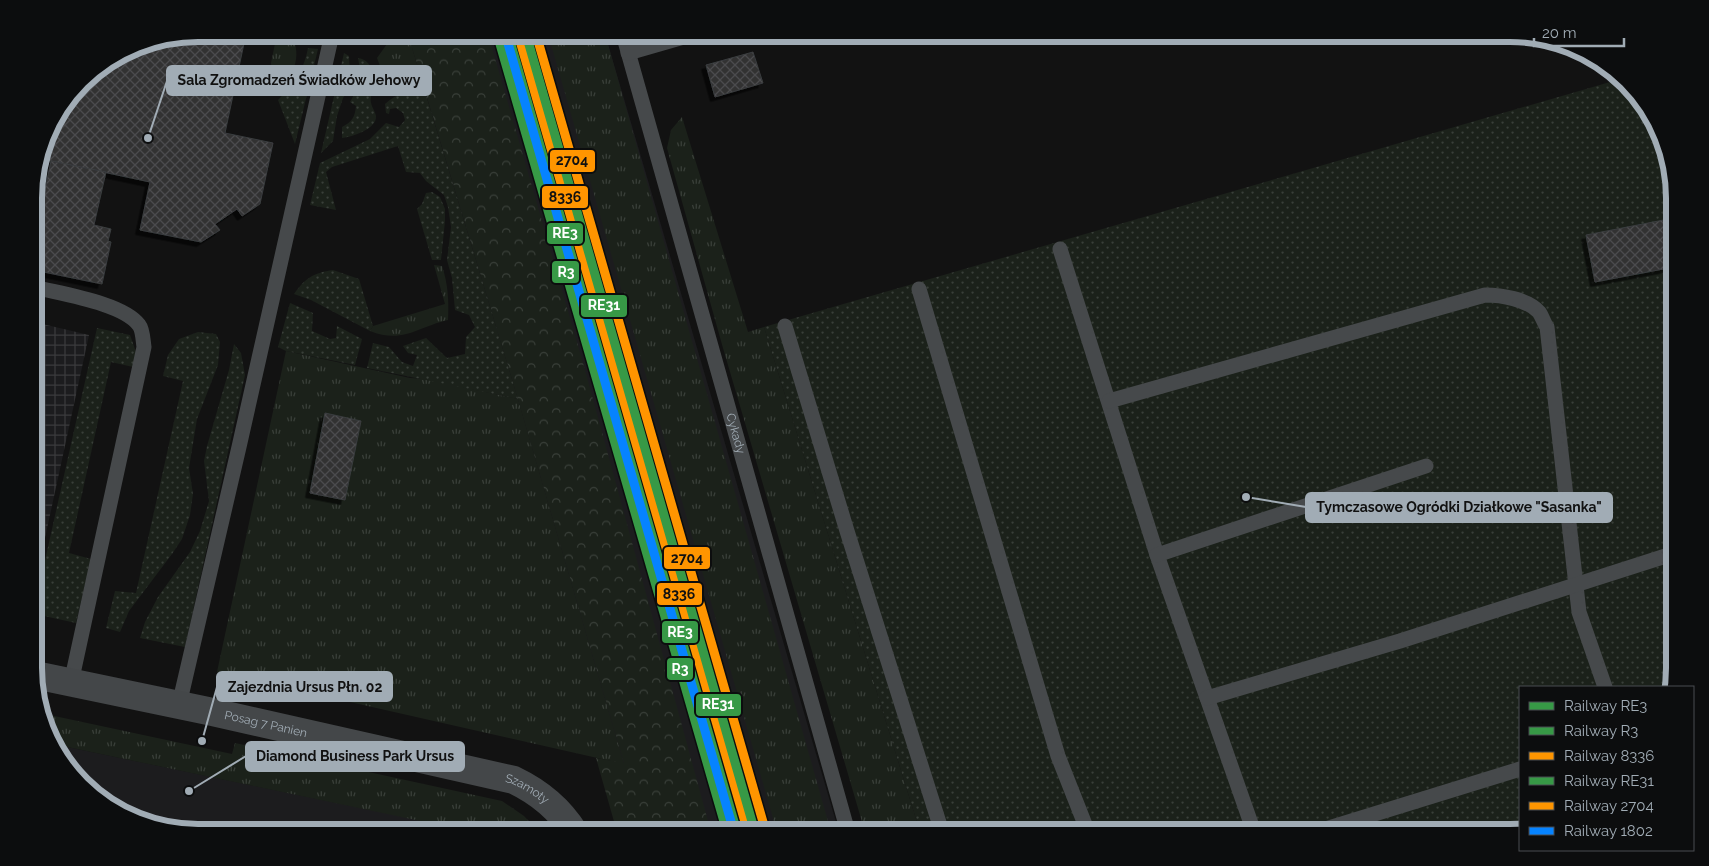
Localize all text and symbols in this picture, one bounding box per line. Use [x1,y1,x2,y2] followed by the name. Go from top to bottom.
[1534,15,1624,47] scale bar
[1542,24,1577,42] text: 20 m
[167,66,431,95] callout: Sala Zgromadzeń Świadków Jehowy
[178,71,421,88] text: Sala Zgromadzeń Świadków Jehowy
[549,149,596,173] line badge: 2704
[556,152,588,168] text: 2704
[541,185,589,209] line badge: 8336
[549,189,581,205] text: 8336
[546,222,584,245] line badge: RE3
[552,225,578,241] text: RE3
[551,260,580,284] line badge: R3
[557,264,575,280] text: R3
[580,294,628,318] line badge: RE31
[588,297,620,313] text: RE31
[723,411,748,456] street label: Cykady
[1306,493,1612,522] callout: Tymczasowe Ogródki Działkowe "Sasanka"
[1316,499,1602,515] text: Tymczasowe Ogródki Działkowe "Sasanka"
[663,546,711,570] line badge: 2704
[671,550,703,566] text: 2704
[656,582,703,606] line badge: 8336
[663,586,695,602] text: 8336
[661,620,699,644] line badge: RE3
[667,624,693,640] text: RE3
[666,657,694,681] line badge: R3
[671,661,689,677] text: R3
[217,672,392,701] callout: Zajezdnia Ursus Płn. 02
[228,679,382,695] text: Zajezdnia Ursus Płn. 02
[1519,686,1694,851] legend
[695,693,742,717] line badge: RE31
[702,696,734,712] text: RE31
[1564,697,1647,715] text: Railway RE3
[223,708,309,740] street label: Posag 7 Panien
[1564,722,1638,740] text: Railway R3
[246,742,464,771] callout: Diamond Business Park Ursus
[1564,747,1654,765] text: Railway 8336
[256,748,454,764] text: Diamond Business Park Ursus
[504,771,552,807] street label: Szamoty
[1564,772,1654,790] text: Railway RE31
[1564,797,1654,815] text: Railway 2704
[1564,822,1653,840] text: Railway 1802

